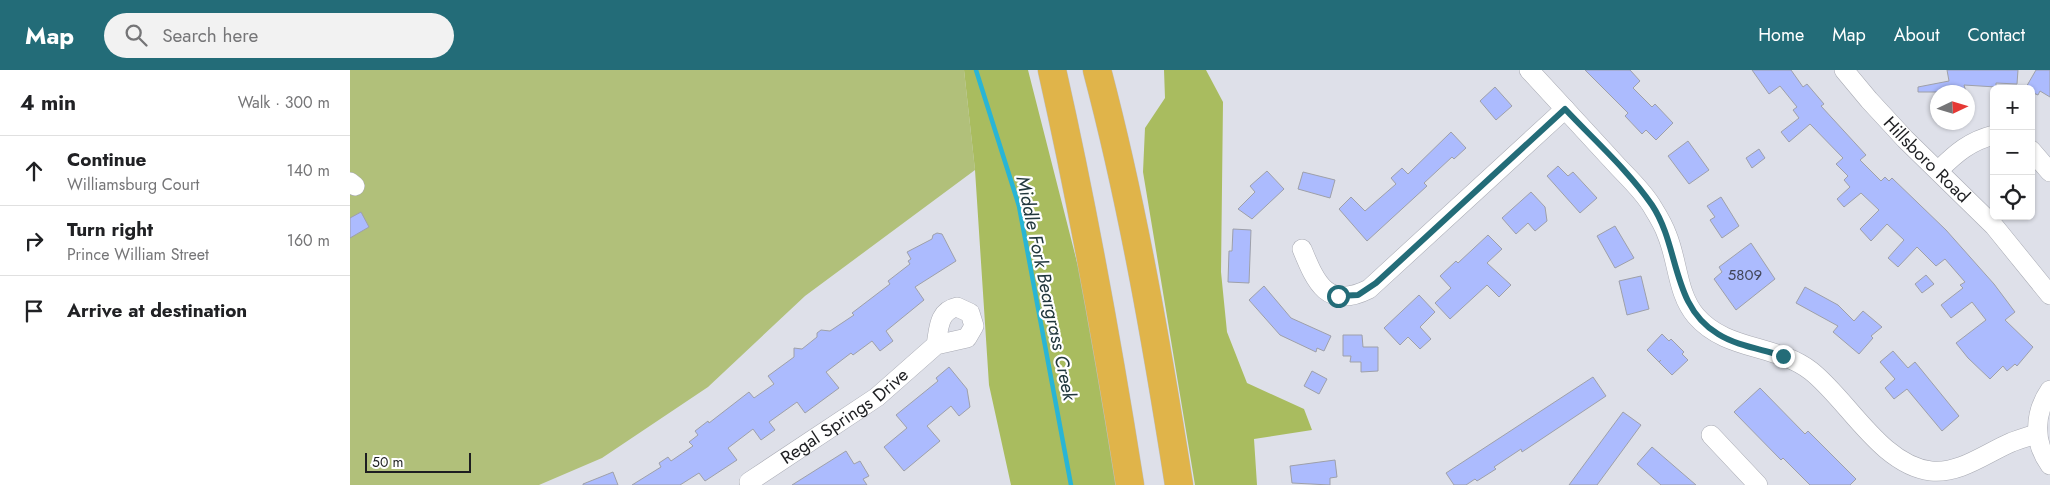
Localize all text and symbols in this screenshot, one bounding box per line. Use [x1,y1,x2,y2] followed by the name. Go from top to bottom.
[104,13,454,58] search box
[25,18,74,53] text: Map
[122,21,150,49] icon: search
[162,22,258,49] text: Search here
[1758,22,1804,48] text: Home
[1832,22,1866,48] text: Map
[1894,22,1939,48] text: About
[1967,22,2025,48] text: Contact
[1930,85,1975,130] north arrow
[1990,85,2035,220] map controls
[1990,85,2035,130] button: +
[20,88,76,118] text: 4 min
[238,91,330,114] text: Walk · 300 m
[1877,111,1976,209] street label: Hillsboro Road
[1990,130,2035,175] button: −
[67,146,146,173] text: Continue
[20,157,48,185] icon: ahead
[287,159,330,182] text: 140 m
[67,173,199,196] text: Williamsburg Court
[1009,173,1084,404] water label: Middle Fork Beargrass Creek
[1990,175,2035,220] button: locate
[67,216,153,243] text: Turn right
[20,227,48,255] icon: right
[287,229,330,252] text: 160 m
[67,243,209,266] text: Prince William Street
[1728,264,1762,286] house number: 5809
[1327,285,1350,308] route start
[20,297,48,325] icon: arrive
[67,297,247,324] text: Arrive at destination
[1772,345,1795,368] route end
[775,362,914,471] street label: Regal Springs Drive
[365,450,471,473] scale bar
[372,452,403,472] text: 50 m

